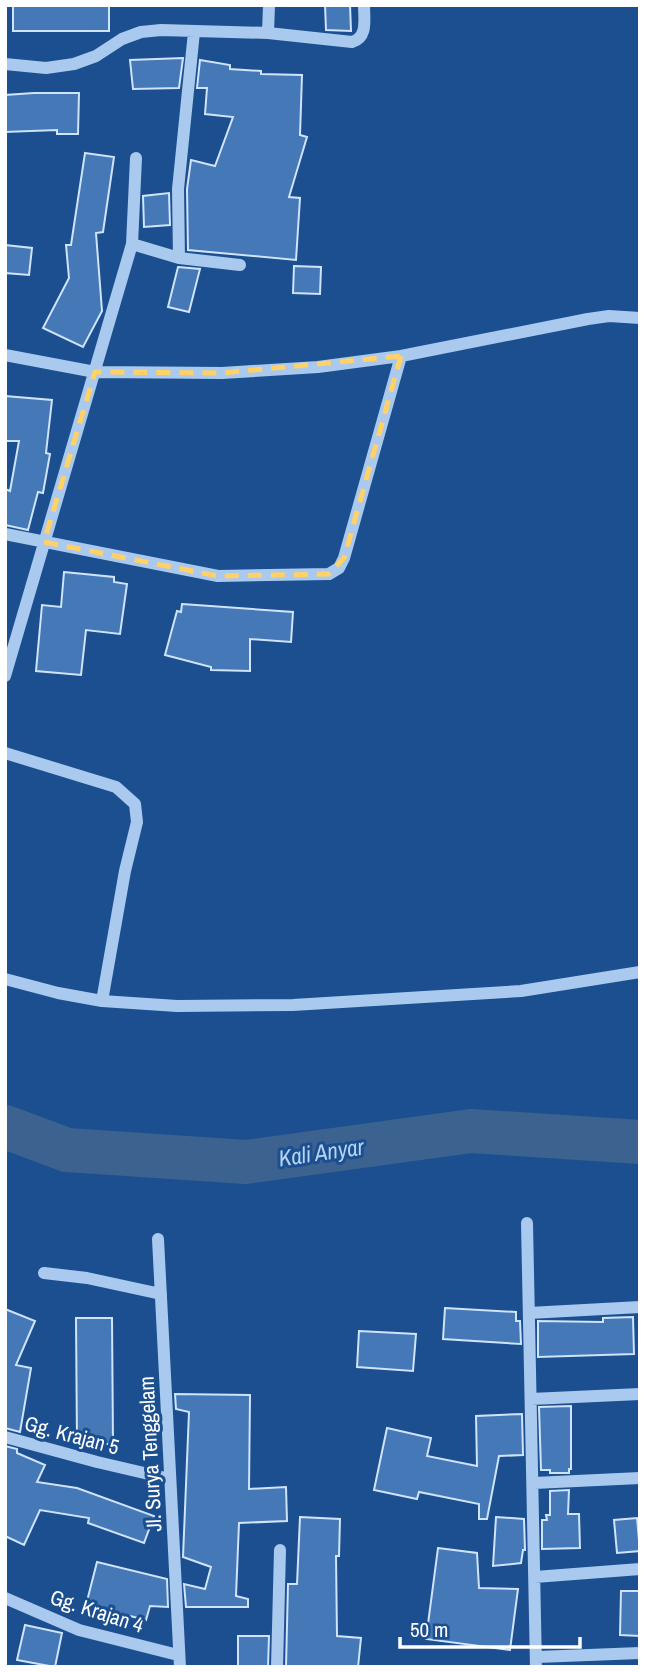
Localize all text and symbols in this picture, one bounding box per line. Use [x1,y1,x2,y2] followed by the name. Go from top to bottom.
[276,1131,366,1173] water label: Kali Anyar
[131,1375,169,1533] street label: Jl. Surya Tenggelam
[22,1408,122,1462] street label: Gg. Krajan 5
[47,1582,148,1640] street label: Gg. Krajan 4
[400,1606,580,1650] scale bar
[410,1615,448,1644] text: 50 m

